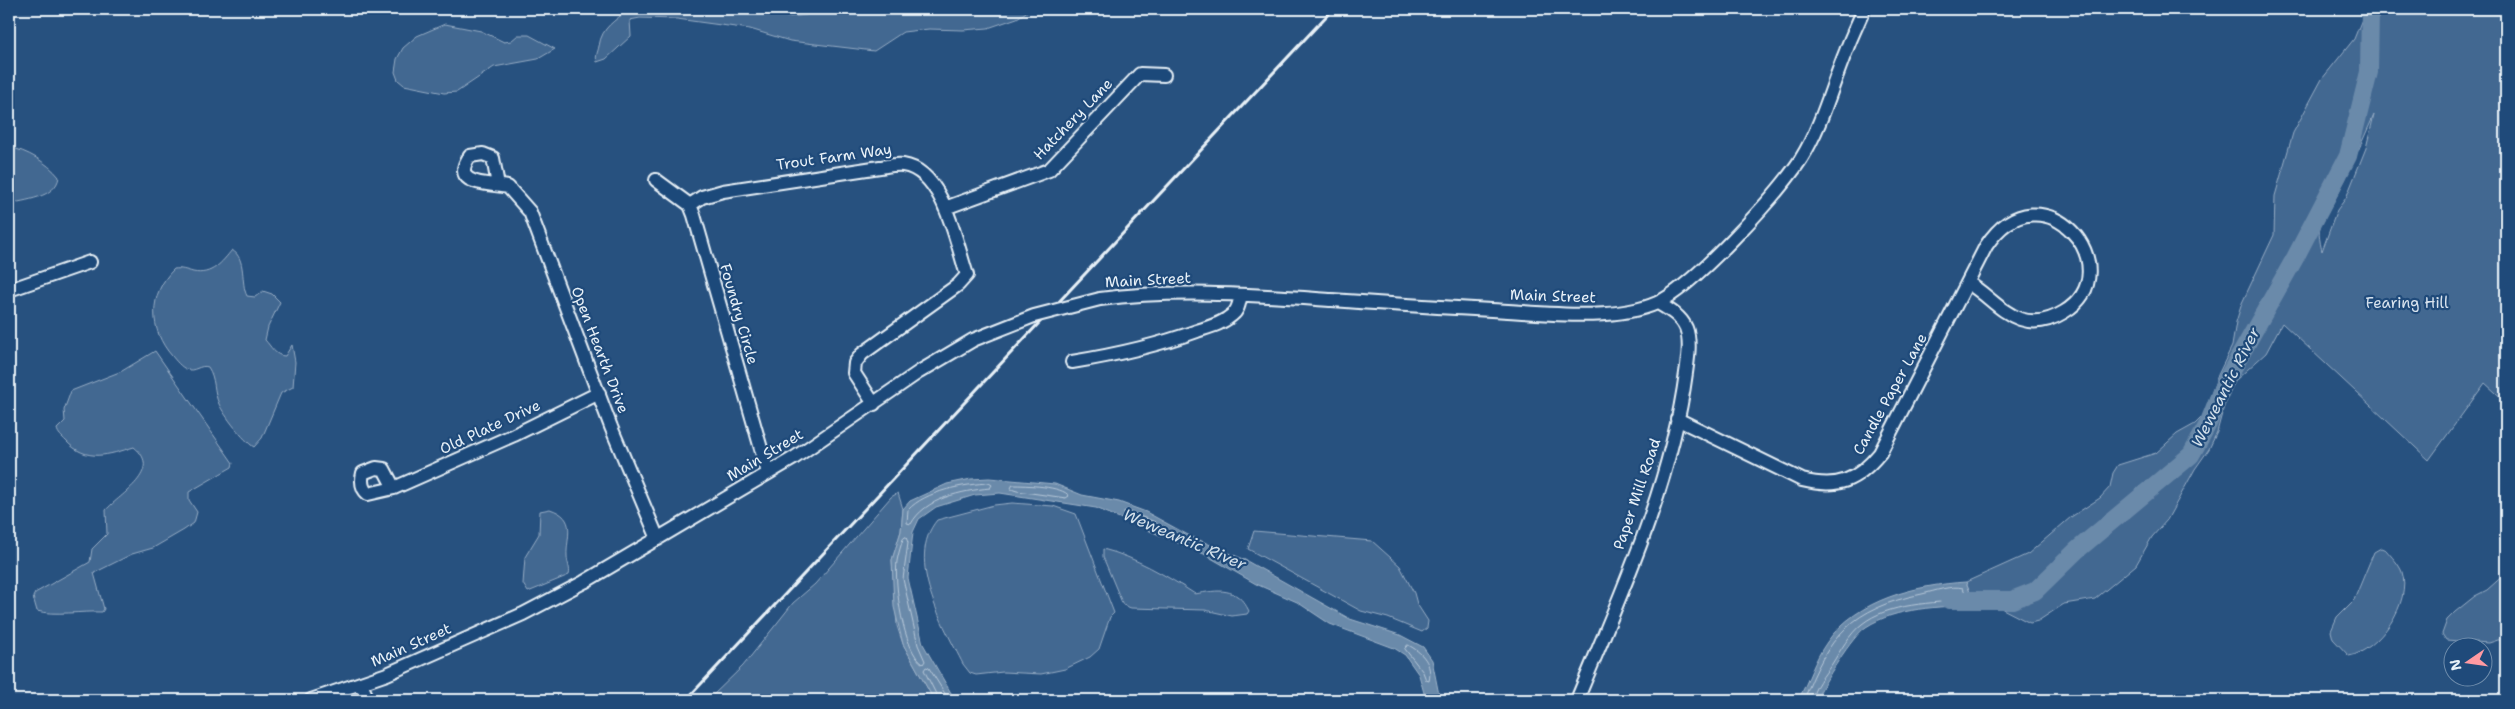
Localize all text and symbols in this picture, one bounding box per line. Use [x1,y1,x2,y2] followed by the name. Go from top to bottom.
[1029,74,1117,164] street label: Hatchery Lane
[775,139,893,175] street label: Trout Farm Way
[715,261,763,367] street label: Foundry Circle
[1104,268,1192,292] street label: Main Street
[567,284,633,416] street label: Open Hearth Drive
[1510,285,1596,307] street label: Main Street
[2365,293,2449,313] park label: Fearing Hill
[2186,323,2265,451] water label: Weweantic River
[1848,330,1932,458] street label: Candle Paper Lane
[436,395,544,459] street label: Old Plate Drive
[723,424,807,486] street label: Main Street
[1609,435,1666,552] street label: Paper Mill Road
[1120,504,1250,575] water label: Weweantic River
[368,618,454,672] street label: Main Street
[2442,636,2492,686] north arrow
[2445,657,2465,672] text: N

